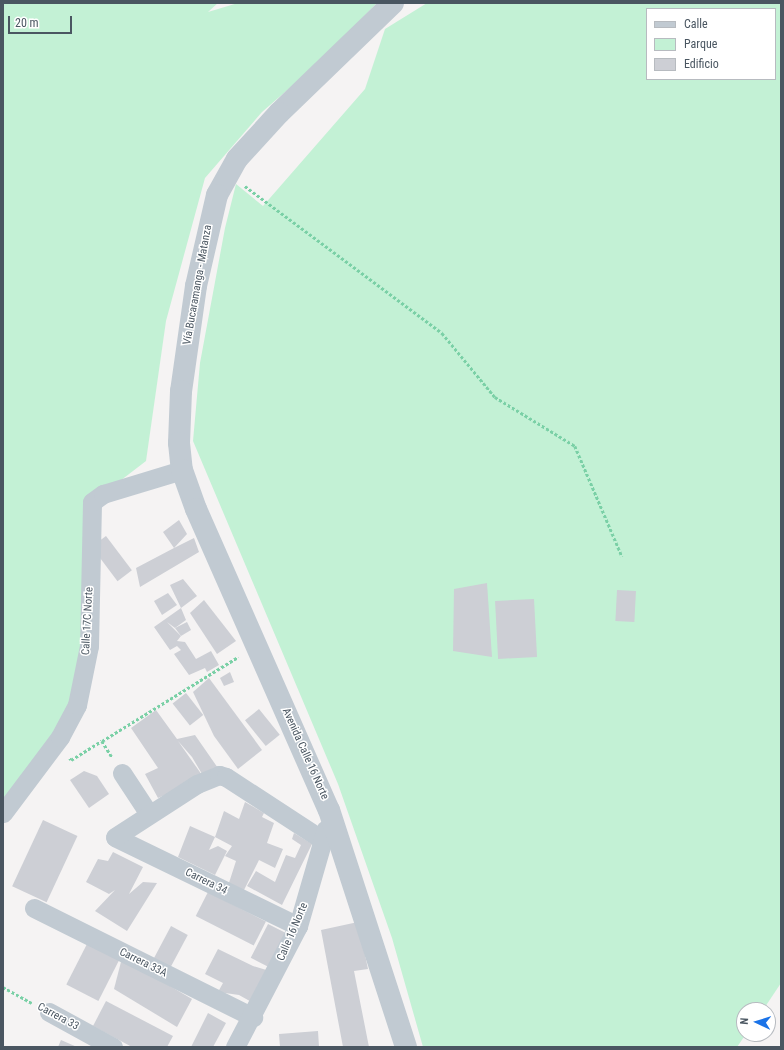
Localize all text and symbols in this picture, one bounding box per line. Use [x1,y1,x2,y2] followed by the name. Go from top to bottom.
[10,8,74,34] scale bar
[646,8,776,80] legend
[15,16,39,30] text: 20 m
[684,17,708,31] text: Calle
[684,37,717,51] text: Parque
[684,57,719,71] text: Edificio
[181,224,215,346] street label: Vía Bucaramanga - Matanza
[80,587,96,655] street label: Calle 17C Norte
[279,706,331,802] street label: Avenida Calle 16 Norte
[183,866,229,898] street label: Carrera 34
[275,901,311,963] street label: Calle 16 Norte
[117,946,169,980] street label: Carrera 33A
[35,1001,81,1033] street label: Carrera 33
[736,1002,776,1042] north arrow
[738,1017,751,1025] text: N

